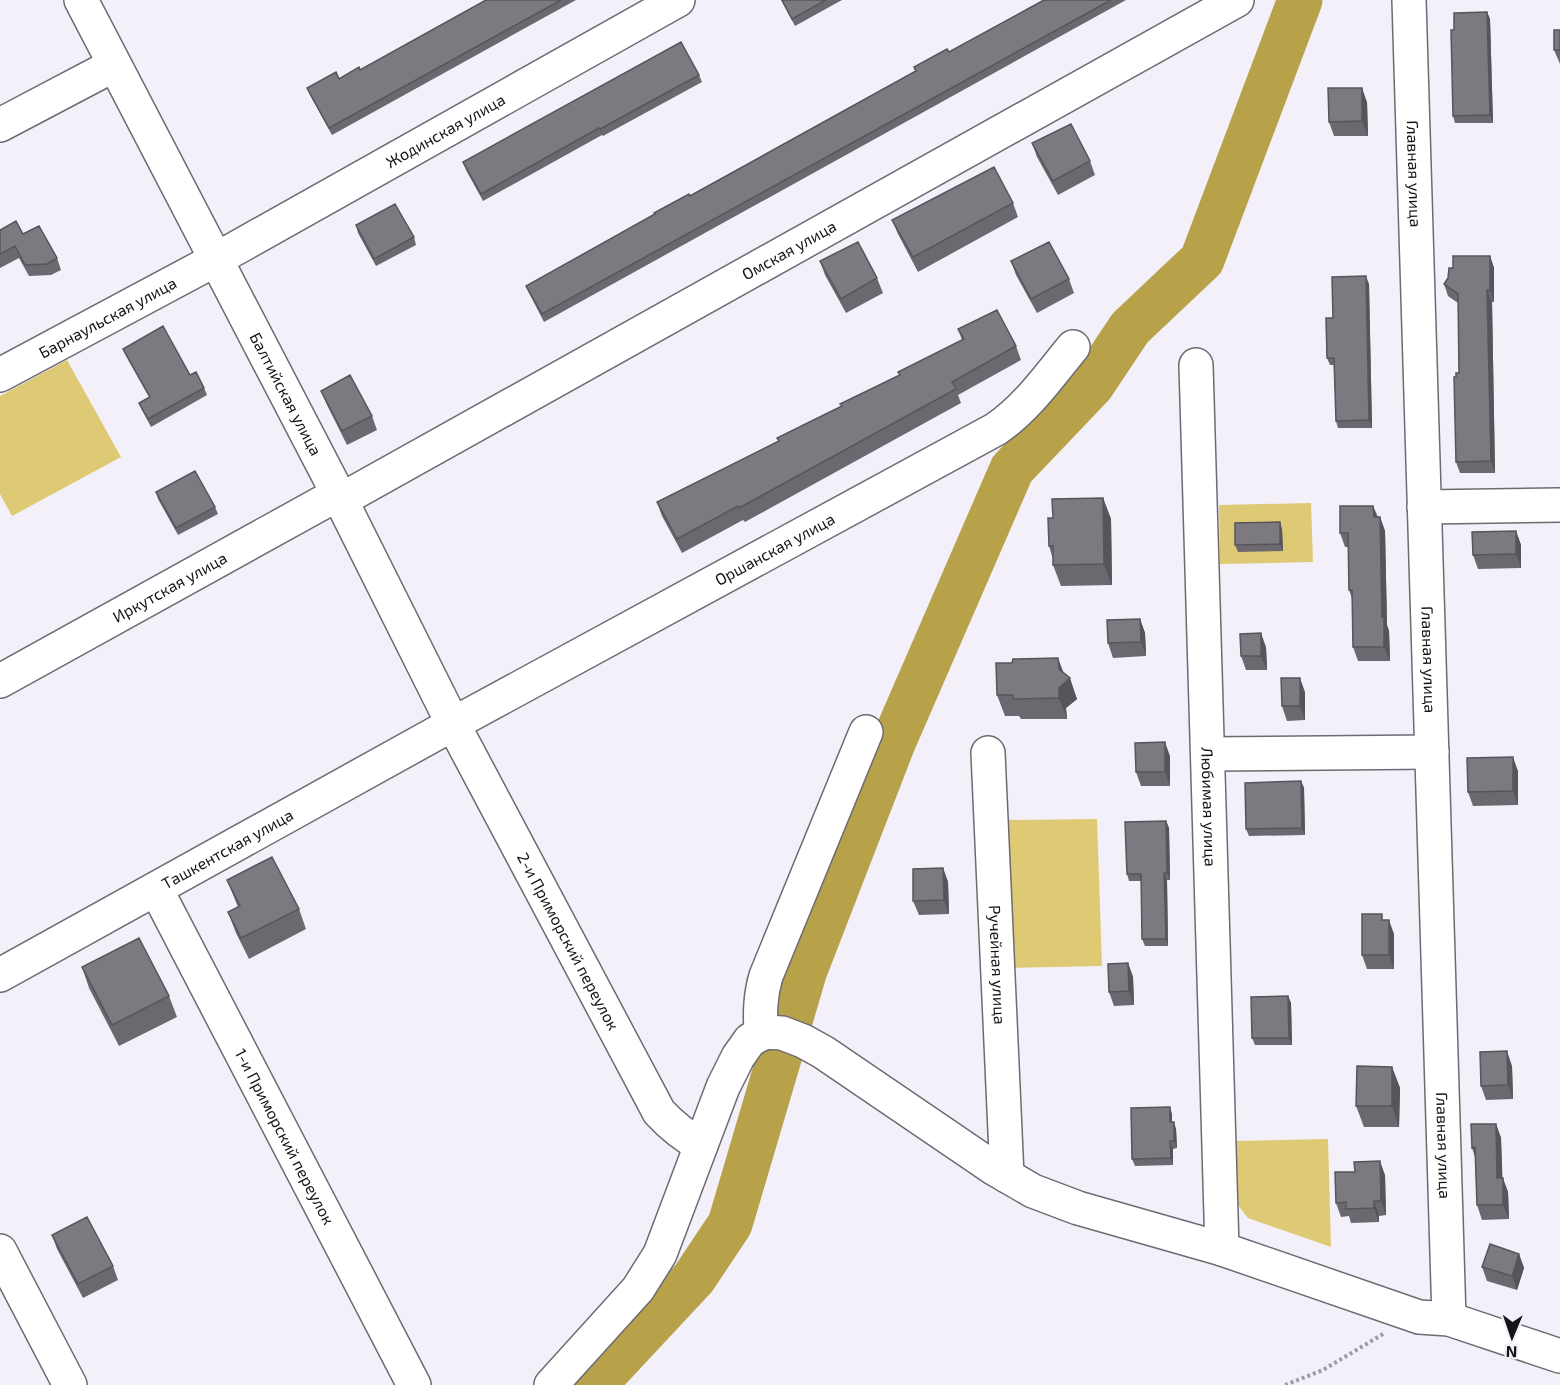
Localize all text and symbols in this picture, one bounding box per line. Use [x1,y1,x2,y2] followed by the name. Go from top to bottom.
[382,89,508,171] street label: Жодинская улица
[1404,120,1426,228] street label: Главная улица
[738,216,839,283] street label: Омская улица
[35,272,179,362] street label: Барнаульская улица
[246,329,326,459] street label: Балтийская улица
[711,509,838,589] street label: Оршанская улица
[109,547,230,626] street label: Иркутская улица
[1418,606,1441,713] street label: Главная улица
[1198,747,1221,867] street label: Любимая улица
[158,804,296,893] street label: Ташкентская улица
[514,849,624,1033] street label: 2-и Приморский переулок
[985,905,1010,1025] street label: Ручейная улица
[232,1045,339,1228] street label: 1-и Приморский переулок
[1433,1092,1455,1199] street label: Главная улица
[1482,1307,1542,1367] north arrow
[1505,1343,1518,1362] text: N

